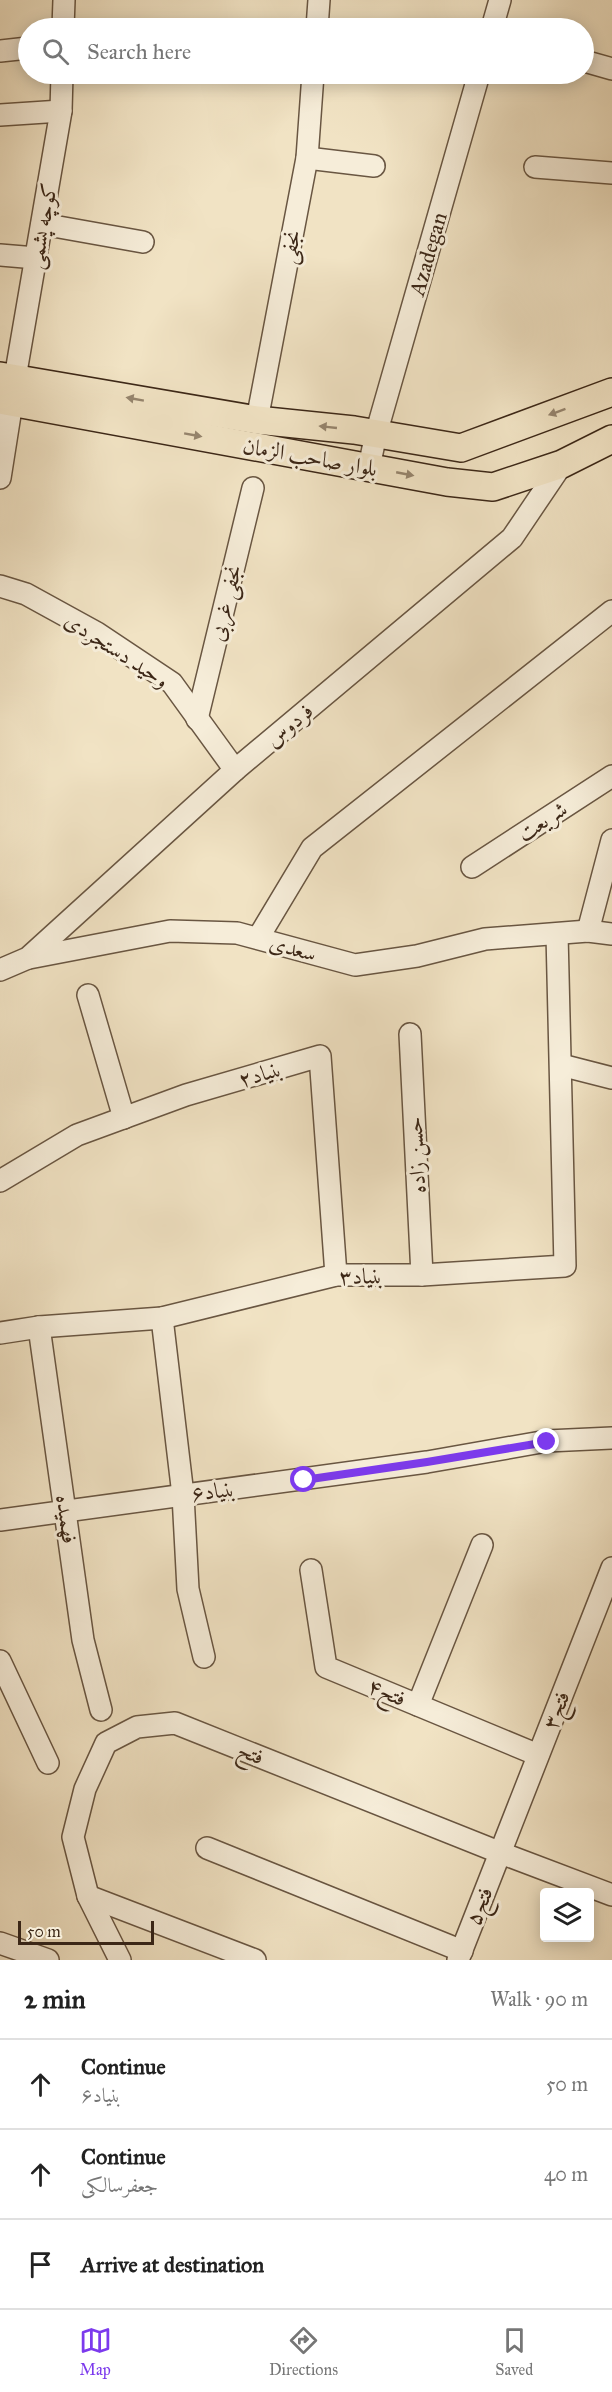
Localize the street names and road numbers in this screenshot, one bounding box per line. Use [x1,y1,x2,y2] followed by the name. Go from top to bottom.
[21,181,65,272] street label: کوچه پشمی
[403,209,453,300] street label: Azadegan
[274,228,309,267] street label: نجفی
[240,432,379,483] street label: بلوار صاحب الزمان
[203,562,250,645] street label: نجفی غربی
[59,606,174,695] street label: وحید دستجردی
[259,697,319,754] street label: فردوس
[512,795,573,848] street label: شریعت
[266,929,320,967] street label: سعدی
[235,1055,285,1093] street label: بنیاد۲
[401,1116,433,1194] street label: حسن زاده
[339,1262,383,1290] street label: بنیاد۳
[190,1475,236,1507] street label: بنیاد۶
[50,1493,84,1545] street label: فهمیده
[362,1672,410,1718] street label: فتح۴
[536,1687,581,1735] street label: فتح۳
[232,1736,268,1776] street label: فتح
[459,1883,504,1931] street label: فتح۵

